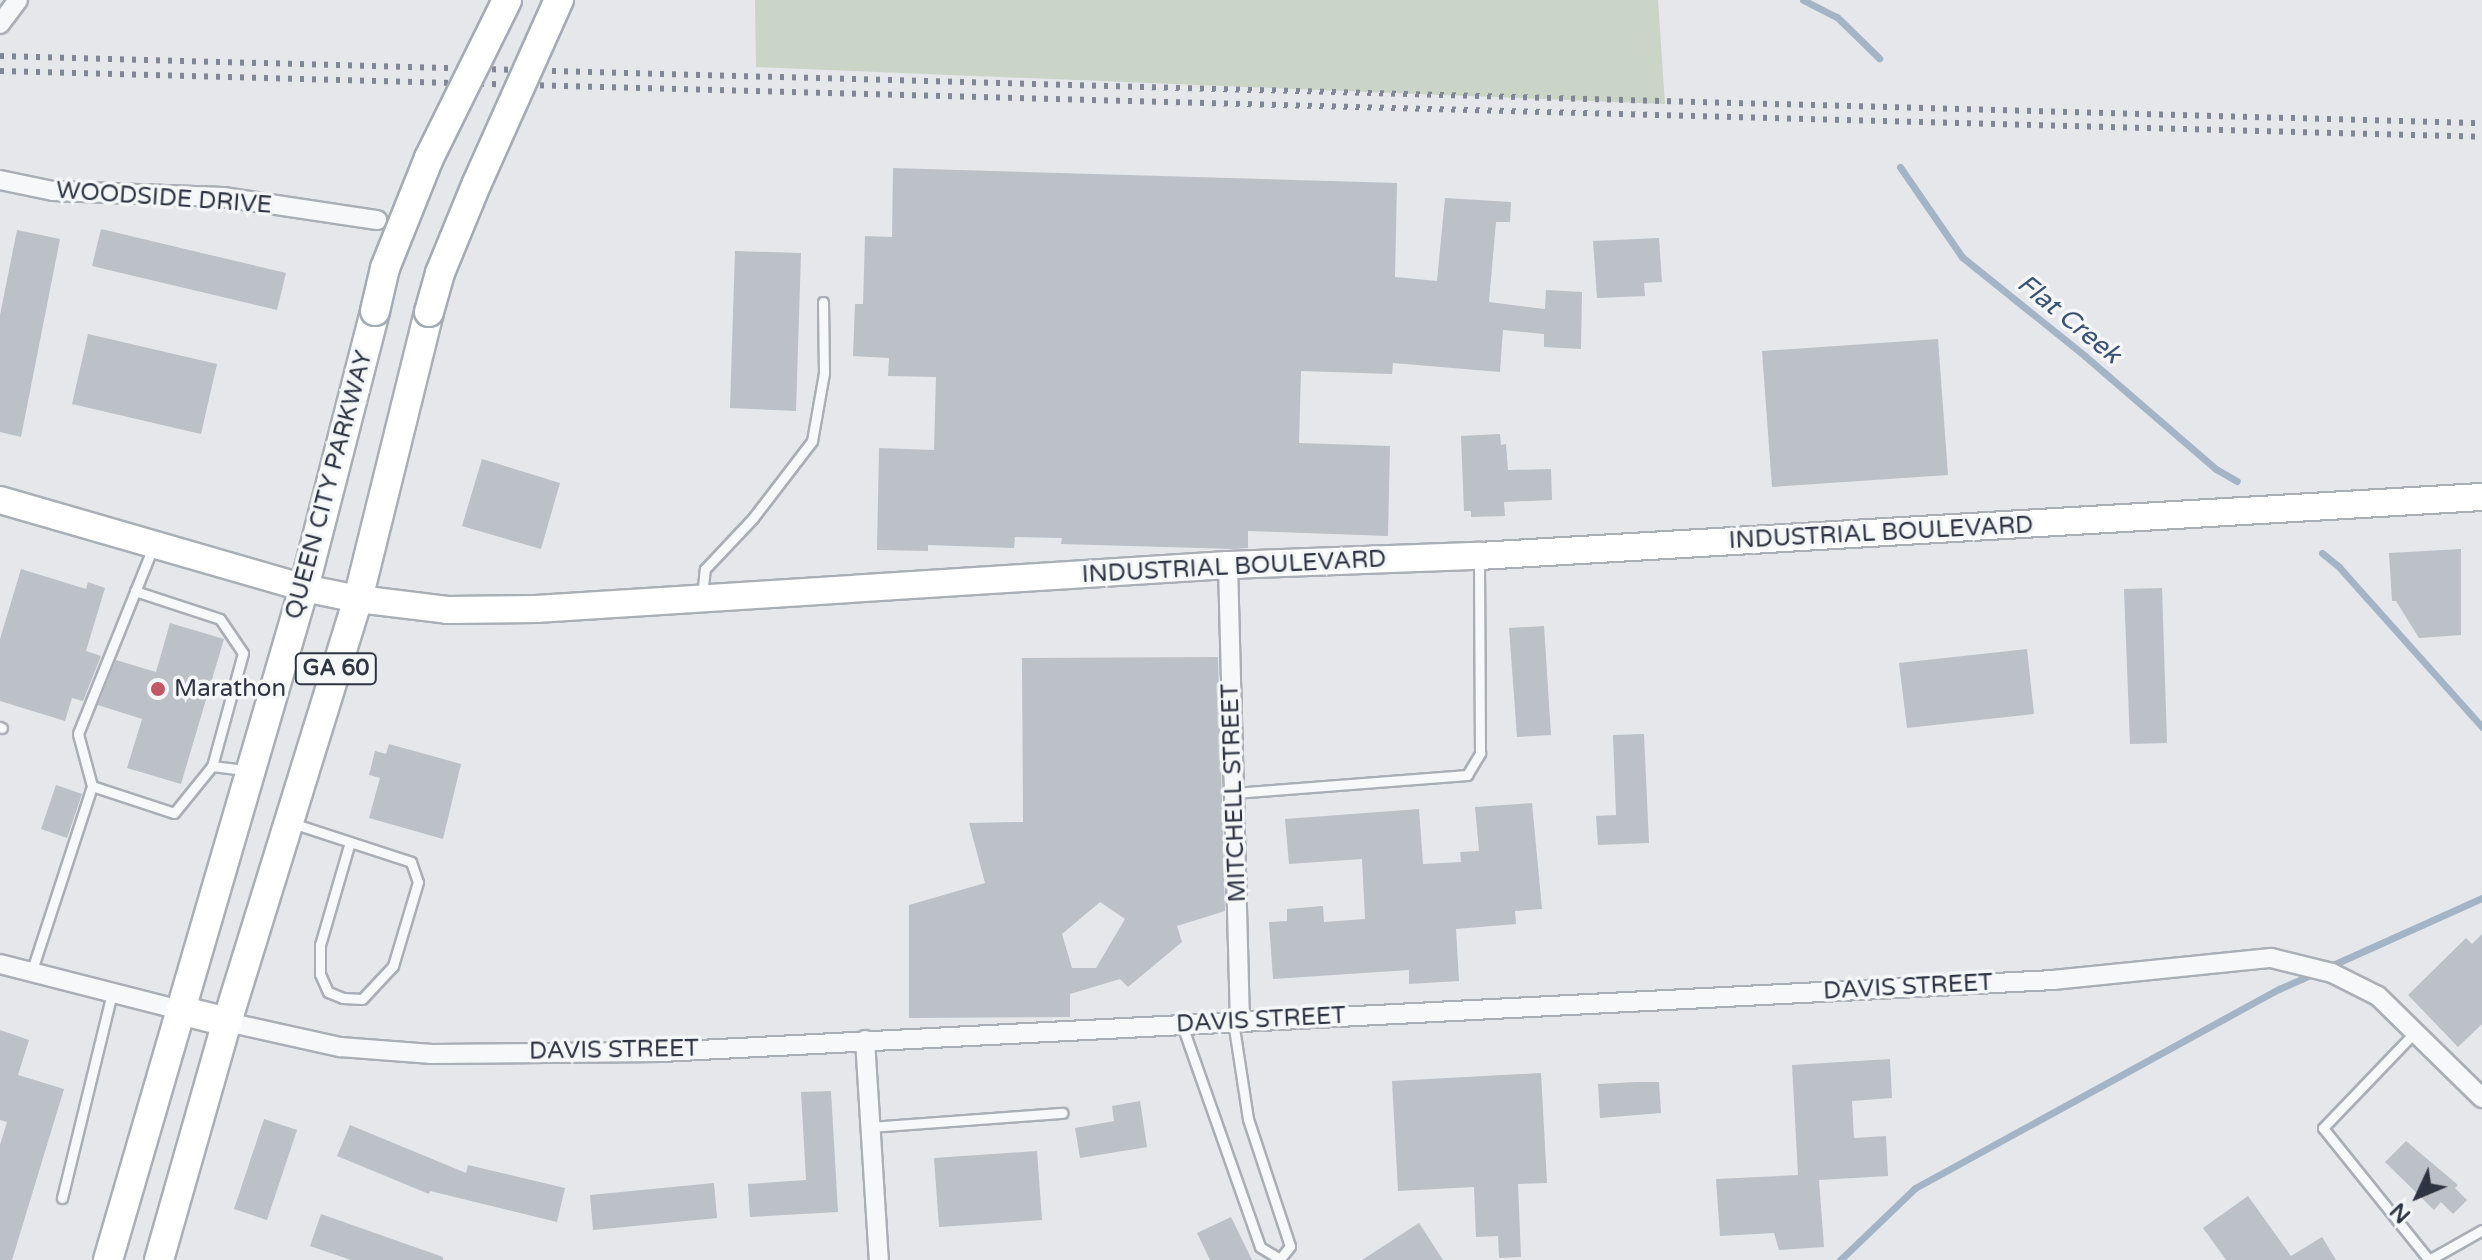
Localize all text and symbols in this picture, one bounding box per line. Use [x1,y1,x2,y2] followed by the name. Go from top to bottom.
[55,176,273,220] street label: WOODSIDE DRIVE
[2011,268,2127,370] water label: Flat Creek
[279,348,379,622] street label: QUEEN CITY PARKWAY
[1728,511,2034,555] street label: INDUSTRIAL BOULEVARD
[1081,545,1387,589] street label: INDUSTRIAL BOULEVARD
[294,651,378,687] road number: GA 60
[174,675,286,703] place label: Marathon
[149,680,167,698] marker: Marathon
[1216,683,1252,903] street label: MITCHELL STREET
[1822,968,1994,1006] street label: DAVIS STREET
[1175,1001,1347,1039] street label: DAVIS STREET
[529,1034,699,1066] street label: DAVIS STREET
[2378,1156,2458,1236] north arrow
[2385,1197,2416,1228] text: N

